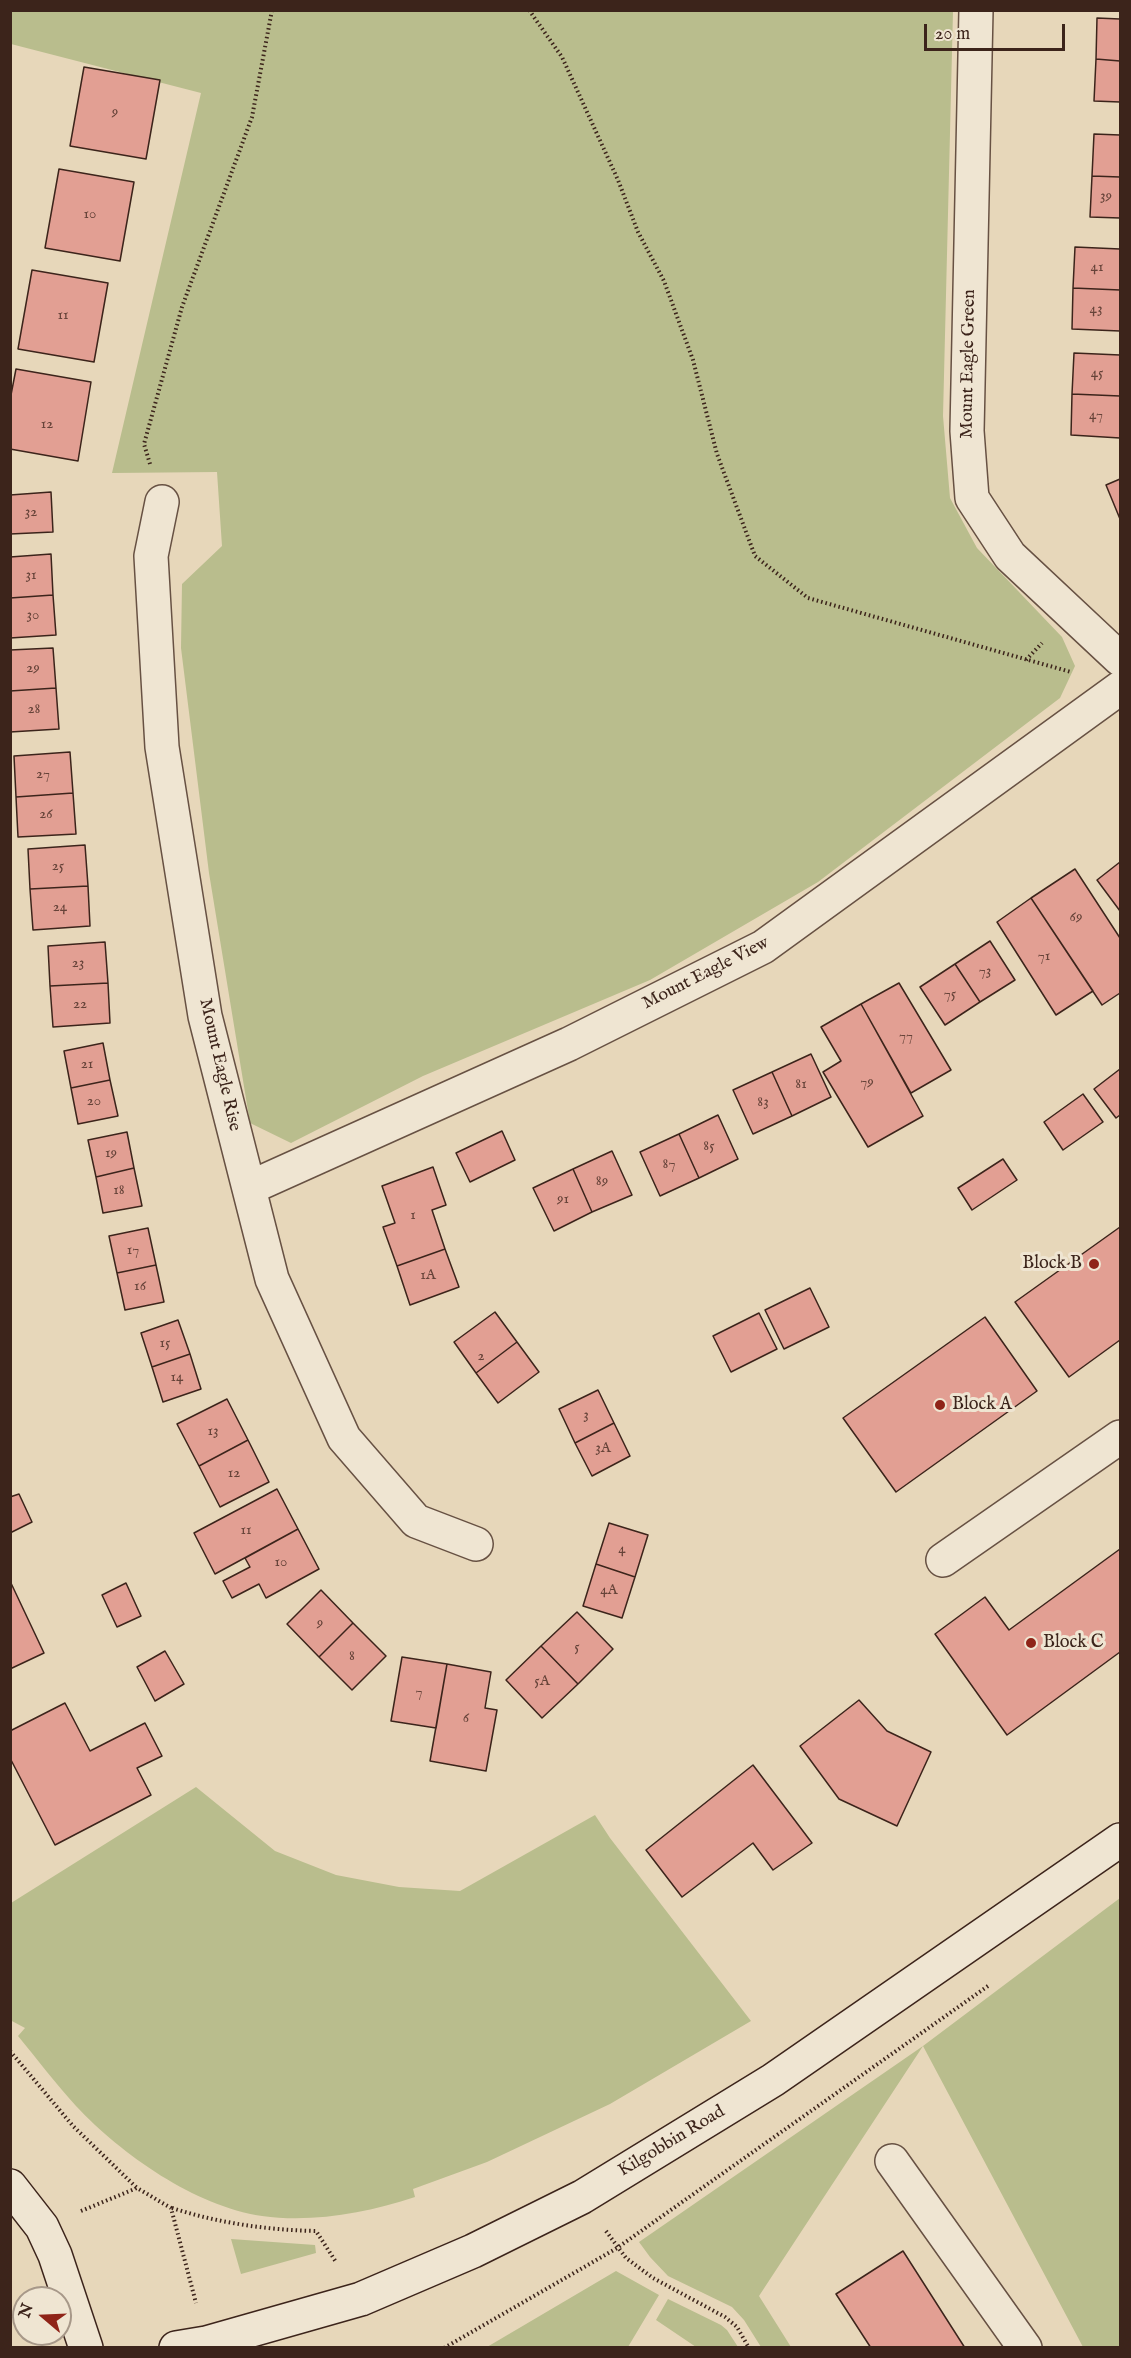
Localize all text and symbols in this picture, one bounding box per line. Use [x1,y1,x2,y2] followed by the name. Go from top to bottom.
[927,12,1068,50] scale bar
[935,23,970,46] text: 20 m
[112,104,118,122] house number: 9
[1100,188,1112,206] house number: 39
[84,206,96,224] house number: 10
[1091,259,1103,277] house number: 41
[957,289,981,439] street label: Mount Eagle Green
[1090,301,1102,319] house number: 43
[57,307,69,325] house number: 11
[1091,365,1103,383] house number: 45
[1089,407,1103,425] house number: 47
[41,416,53,434] house number: 12
[25,504,37,522] house number: 32
[25,567,37,585] house number: 31
[27,607,39,625] house number: 30
[26,660,40,678] house number: 29
[28,701,40,719] house number: 28
[36,766,50,784] house number: 27
[39,806,53,824] house number: 26
[52,858,64,876] house number: 25
[53,899,67,917] house number: 24
[1070,909,1082,927] house number: 69
[639,933,773,1015] street label: Mount Eagle View
[1038,948,1050,966] house number: 71
[72,955,84,973] house number: 23
[979,963,991,981] house number: 73
[944,986,956,1004] house number: 75
[73,996,87,1014] house number: 22
[193,997,245,1133] street label: Mount Eagle Rise
[899,1028,913,1046] house number: 77
[81,1056,93,1074] house number: 21
[860,1074,874,1092] house number: 79
[795,1076,807,1094] house number: 81
[87,1093,101,1111] house number: 20
[757,1094,769,1112] house number: 83
[703,1138,715,1156] house number: 85
[105,1145,117,1163] house number: 19
[663,1156,675,1174] house number: 87
[596,1173,608,1191] house number: 89
[113,1182,125,1200] house number: 18
[557,1191,569,1209] house number: 91
[410,1207,416,1225] house number: 1
[127,1242,139,1260] house number: 17
[1022,1253,1082,1275] place label: Block B
[1087,1257,1101,1271] marker: Block B
[420,1267,436,1285] house number: 1A
[134,1278,146,1296] house number: 16
[159,1335,171,1353] house number: 15
[477,1348,485,1366] house number: 2
[171,1369,183,1387] house number: 14
[952,1394,1012,1416] place label: Block A
[933,1398,947,1412] marker: Block A
[583,1407,589,1425] house number: 3
[207,1423,219,1441] house number: 13
[595,1440,611,1458] house number: 3A
[228,1465,240,1483] house number: 12
[240,1522,252,1540] house number: 11
[618,1541,626,1559] house number: 4
[275,1554,287,1572] house number: 10
[600,1582,618,1600] house number: 4A
[317,1615,323,1633] house number: 9
[1043,1632,1104,1654] place label: Block C
[1024,1636,1038,1650] marker: Block C
[574,1639,580,1657] house number: 5
[349,1648,355,1666] house number: 8
[534,1673,550,1691] house number: 5A
[415,1684,423,1702] house number: 7
[463,1710,469,1728] house number: 6
[615,2102,729,2182] street label: Kilgobbin Road
[12,2286,72,2346] north arrow
[15,2301,39,2321] text: N

